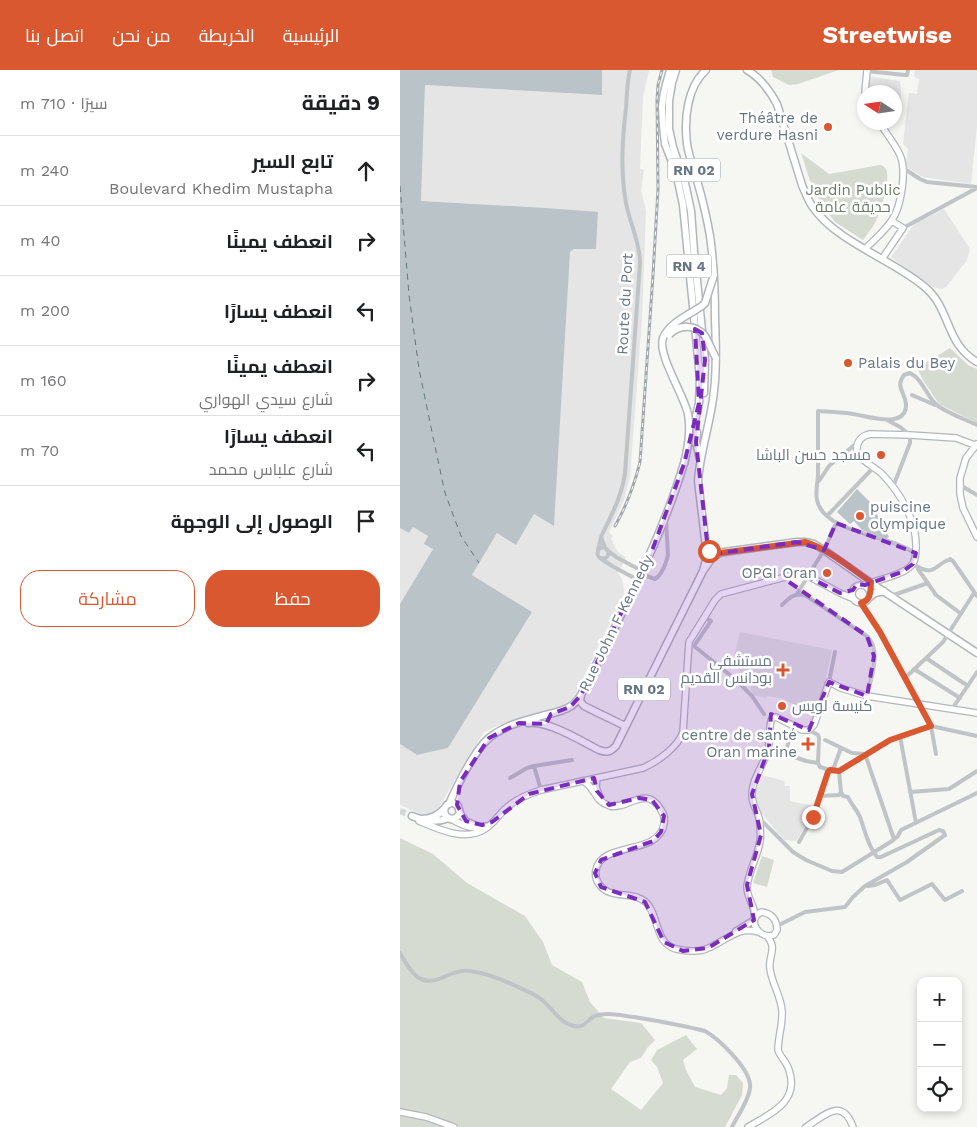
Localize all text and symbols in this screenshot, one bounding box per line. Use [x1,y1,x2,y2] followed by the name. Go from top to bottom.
[823,21,952,49] text: Streetwise
[25,25,84,46] text: اتصل بنا
[112,25,171,46] text: من نحن
[199,25,255,46] text: الخريطة
[283,25,339,46] text: الرئيسية
[857,85,902,130] north arrow
[302,90,380,115] text: 9 دقيقة
[20,94,107,113] text: سيرًا · 710 m
[717,109,818,144] place label: Théâtre de verdure Hasni
[822,121,834,133] marker: Théâtre de verdure Hasni
[252,150,333,173] text: تابع السير
[352,157,380,185] icon: ahead
[668,158,720,182] road number: RN 02
[20,161,69,180] text: 240 m
[109,179,333,198] text: Boulevard Khedim Mustapha
[805,181,901,216] park label: Jardin Public حديقة عامة
[352,227,380,255] icon: right
[226,230,333,253] text: انعطف يمينًا
[20,231,60,250] text: 40 m
[613,252,637,355] street label: Route du Port
[666,255,712,278] road number: RN 4
[352,297,380,325] icon: left
[224,300,333,323] text: انعطف يسارًا
[20,301,70,320] text: 200 m
[858,354,956,372] place label: Palais du Bey
[226,355,333,378] text: انعطف يمينًا
[842,357,854,369] marker: Palais du Bey
[352,367,380,395] icon: right
[20,371,67,390] text: 160 m
[199,390,333,409] text: شارع سيدي الهواري
[224,425,333,448] text: انعطف يسارًا
[352,437,380,465] icon: left
[20,441,59,460] text: 70 m
[756,446,871,465] place label: مسجد حسن الباشا
[875,449,887,461] marker: مسجد حسن الباشا
[209,460,333,479] text: شارع علباس محمد
[870,498,946,533] place label: puiscine olympique
[352,507,380,535] icon: arrive
[171,510,333,533] text: الوصول إلى الوجهة
[854,510,866,522] marker: puiscine olympique
[698,540,721,563] route start
[575,552,657,694] street label: Rue John F Kennedy
[741,564,817,582] place label: OPGI Oran
[821,567,833,579] marker: OPGI Oran
[20,570,195,627] button: مشاركة
[205,570,380,627] button: حفظ
[681,652,772,688] place label: مستشفى بودانس القديم
[776,663,790,677] marker: مستشفى بودانس القديم
[618,678,670,700] road number: RN 02
[792,697,872,716] place label: كنيسة لويس
[776,700,788,712] marker: كنيسة لويس
[681,726,797,761] place label: centre de santé Oran marine
[801,737,815,751] marker: centre de santé Oran marine
[802,806,825,829] route end
[917,977,962,1112] map controls
[917,977,962,1022] button: +
[917,1022,962,1067] button: −
[917,1067,962,1112] button: locate

